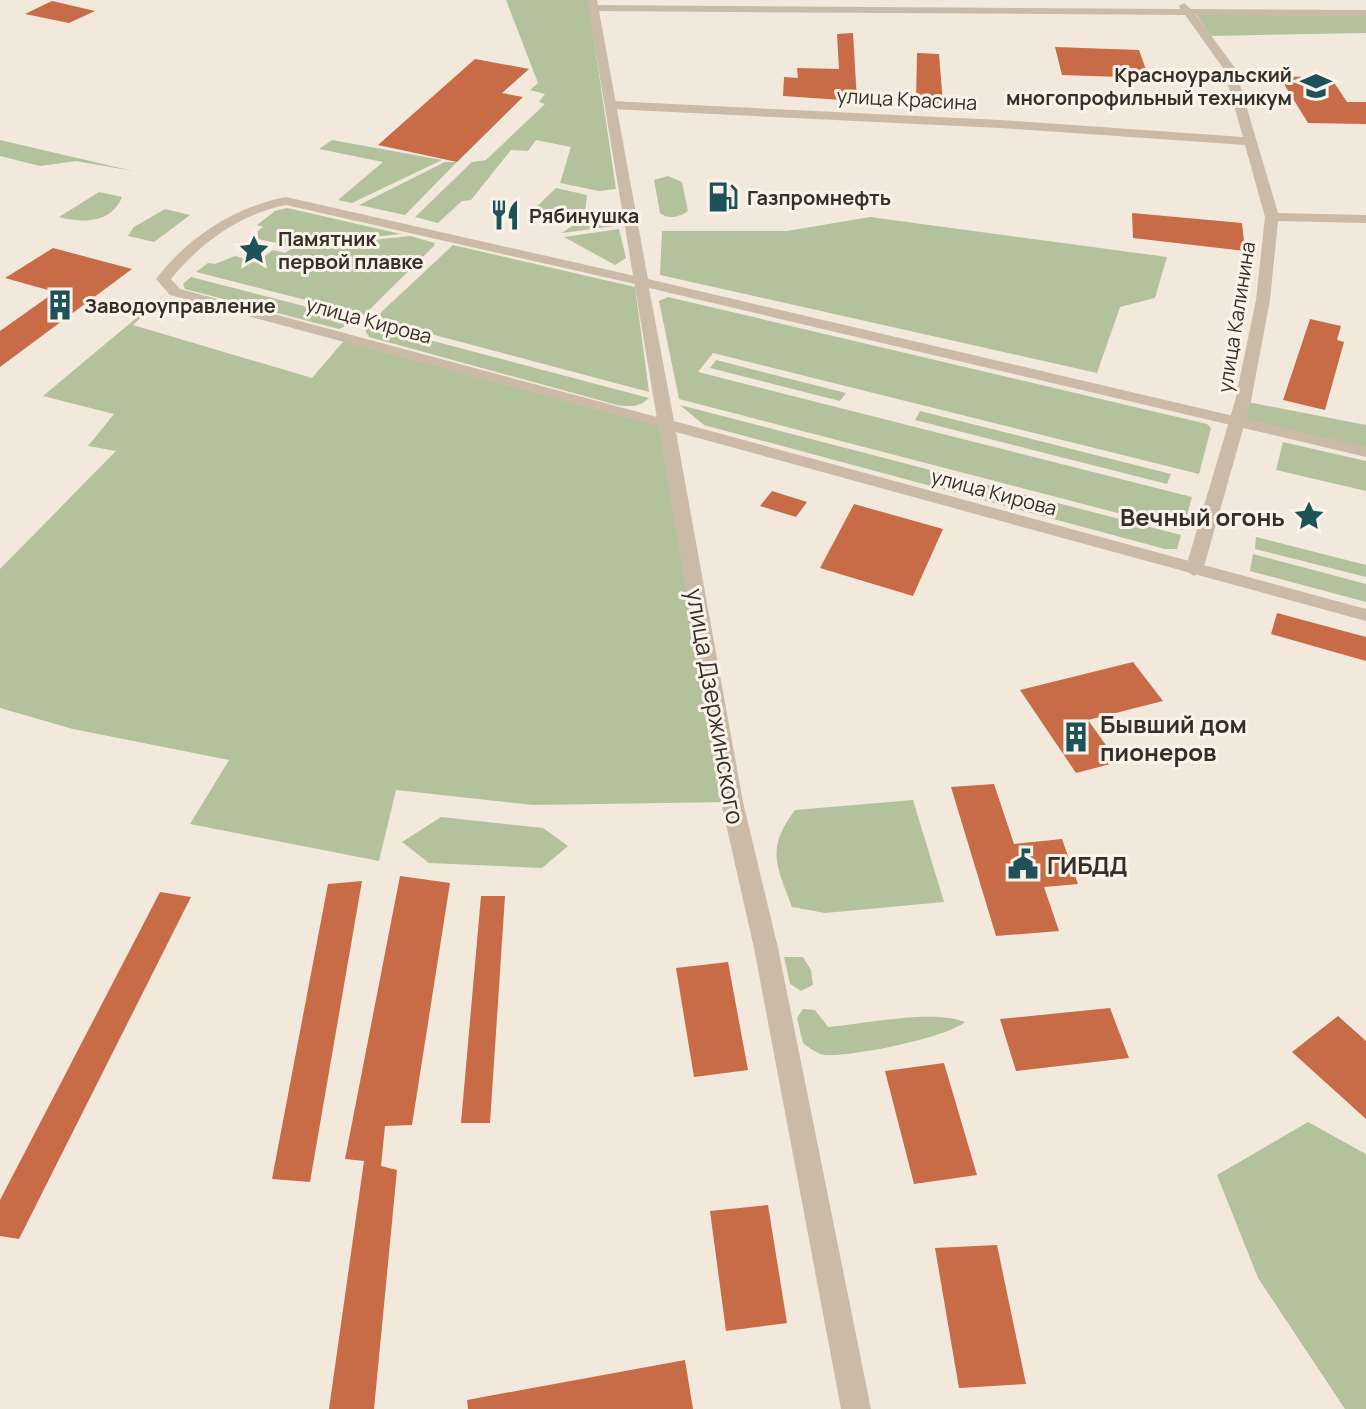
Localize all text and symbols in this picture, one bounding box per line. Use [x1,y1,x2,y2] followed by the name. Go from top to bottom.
[1006,61,1292,111] place label: Красноуральский многопрофильный техникум
[1299,69,1333,103] school or university icon: Красноуральский многопрофильный техникум
[836,82,978,116] street label: улица Красина
[706,180,740,214] fuel station icon: Газпромнефть
[747,184,891,211] place label: Газпромнефть
[488,198,522,232] restaurant icon: Рябинушка
[529,202,639,229] place label: Рябинушка
[278,225,424,275] place label: Памятник первой плавке
[237,233,271,267] place icon: Памятник первой плавке
[1211,240,1261,394] street label: улица Калинина
[43,288,77,322] building icon: Заводоуправление
[303,290,435,350] street label: улица Кирова
[84,292,276,319] place label: Заводоуправление
[928,462,1060,522] street label: улица Кирова
[1292,499,1326,533] place icon: Вечный огонь
[1120,500,1285,533] place label: Вечный огонь
[679,585,753,827] street label: улица Дзержинского
[1100,707,1247,768] place label: Бывший дом пионеров
[1059,720,1093,754] building icon: Бывший дом пионеров
[1006,847,1040,881] public building icon: ГИБДД
[1047,848,1128,881] place label: ГИБДД

